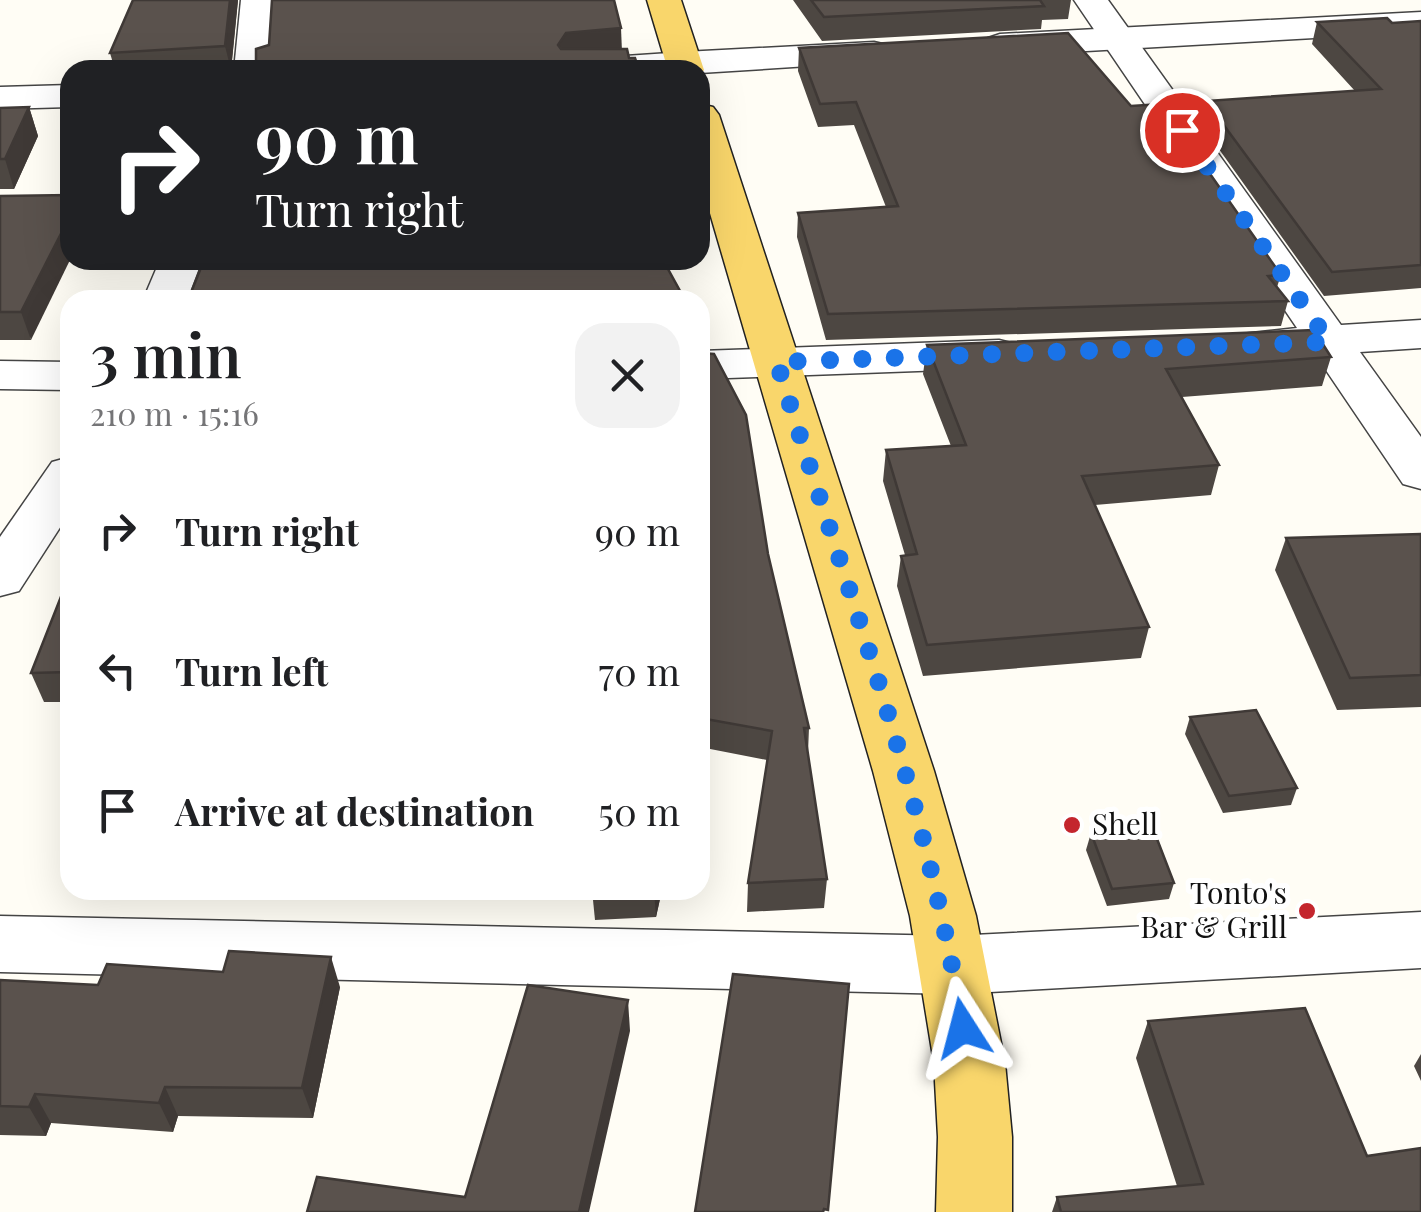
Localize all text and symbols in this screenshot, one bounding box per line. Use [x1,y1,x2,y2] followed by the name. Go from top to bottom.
[255,88,419,182] text: 90 m
[1140,88,1225,173] pin
[90,100,220,230] icon: right
[1155,103,1210,158] icon: arrive
[255,178,463,238] text: Turn right
[90,313,242,393] text: 3 min
[575,323,680,428] button: close
[90,391,259,434] text: 210 m · 15:16
[90,503,145,558] icon: right
[175,505,359,556] text: Turn right
[595,505,680,556] text: 90 m
[90,643,145,698] icon: left
[175,645,328,696] text: Turn left
[599,645,680,696] text: 70 m
[90,783,145,838] icon: arrive
[175,785,534,836] text: Arrive at destination
[598,785,680,836] text: 50 m
[1092,803,1158,843] place label: Shell
[1061,814,1083,836] marker: Shell
[1140,872,1287,946] place label: Tonto's Bar & Grill
[1296,900,1318,922] marker: Tonto's Bar & Grill
[911,976,1015,1080] position arrow

